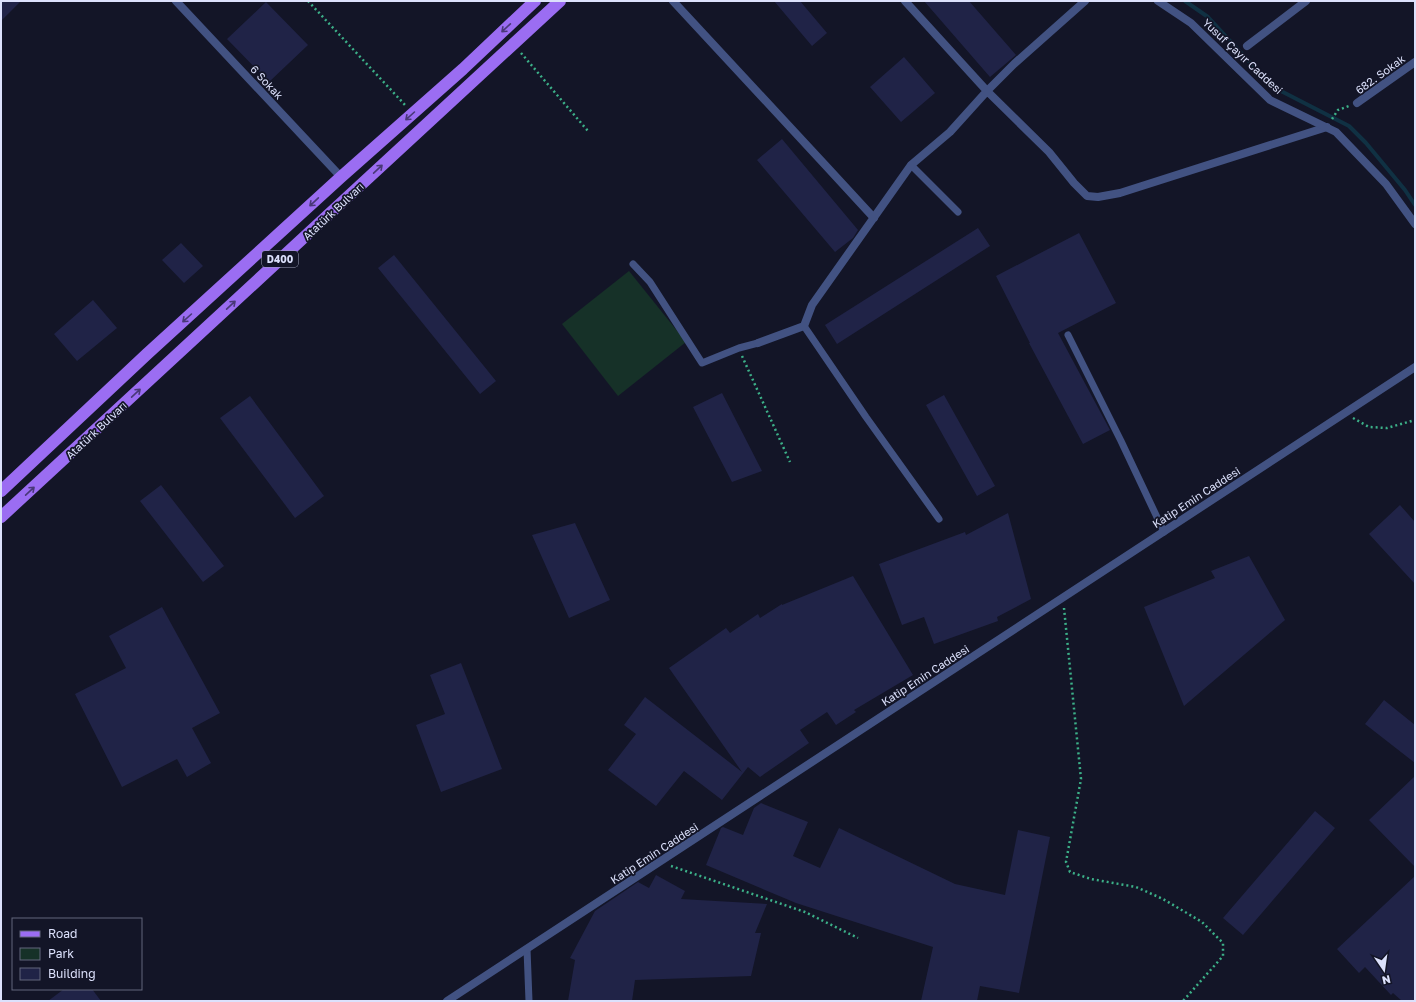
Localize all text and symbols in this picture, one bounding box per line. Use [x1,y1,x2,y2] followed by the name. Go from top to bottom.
[1200,16,1286,96] street label: Yusuf Çayır Caddesi
[501,23,511,33] one-way arrow
[1353,52,1407,96] street label: 682. Sokak
[248,62,286,102] street label: 6 Sokak
[405,111,416,120] one-way arrow
[373,165,383,174] one-way arrow
[300,180,366,242] street label: Atatürk Bulvarı
[309,198,319,207] one-way arrow
[262,251,298,267] road number: D400
[226,300,236,310] one-way arrow
[182,314,192,323] one-way arrow
[131,389,141,398] one-way arrow
[63,399,129,461] street label: Atatürk Bulvarı
[1150,464,1242,530] street label: Katip Emin Caddesi
[25,486,35,496] one-way arrow
[879,642,971,708] street label: Katip Emin Caddesi
[608,820,700,886] street label: Katip Emin Caddesi
[12,918,142,990] legend
[48,926,77,941] text: Road
[48,946,74,961] text: Park
[1364,950,1404,990] north arrow
[48,966,96,981] text: Building
[1381,973,1392,988] text: N

